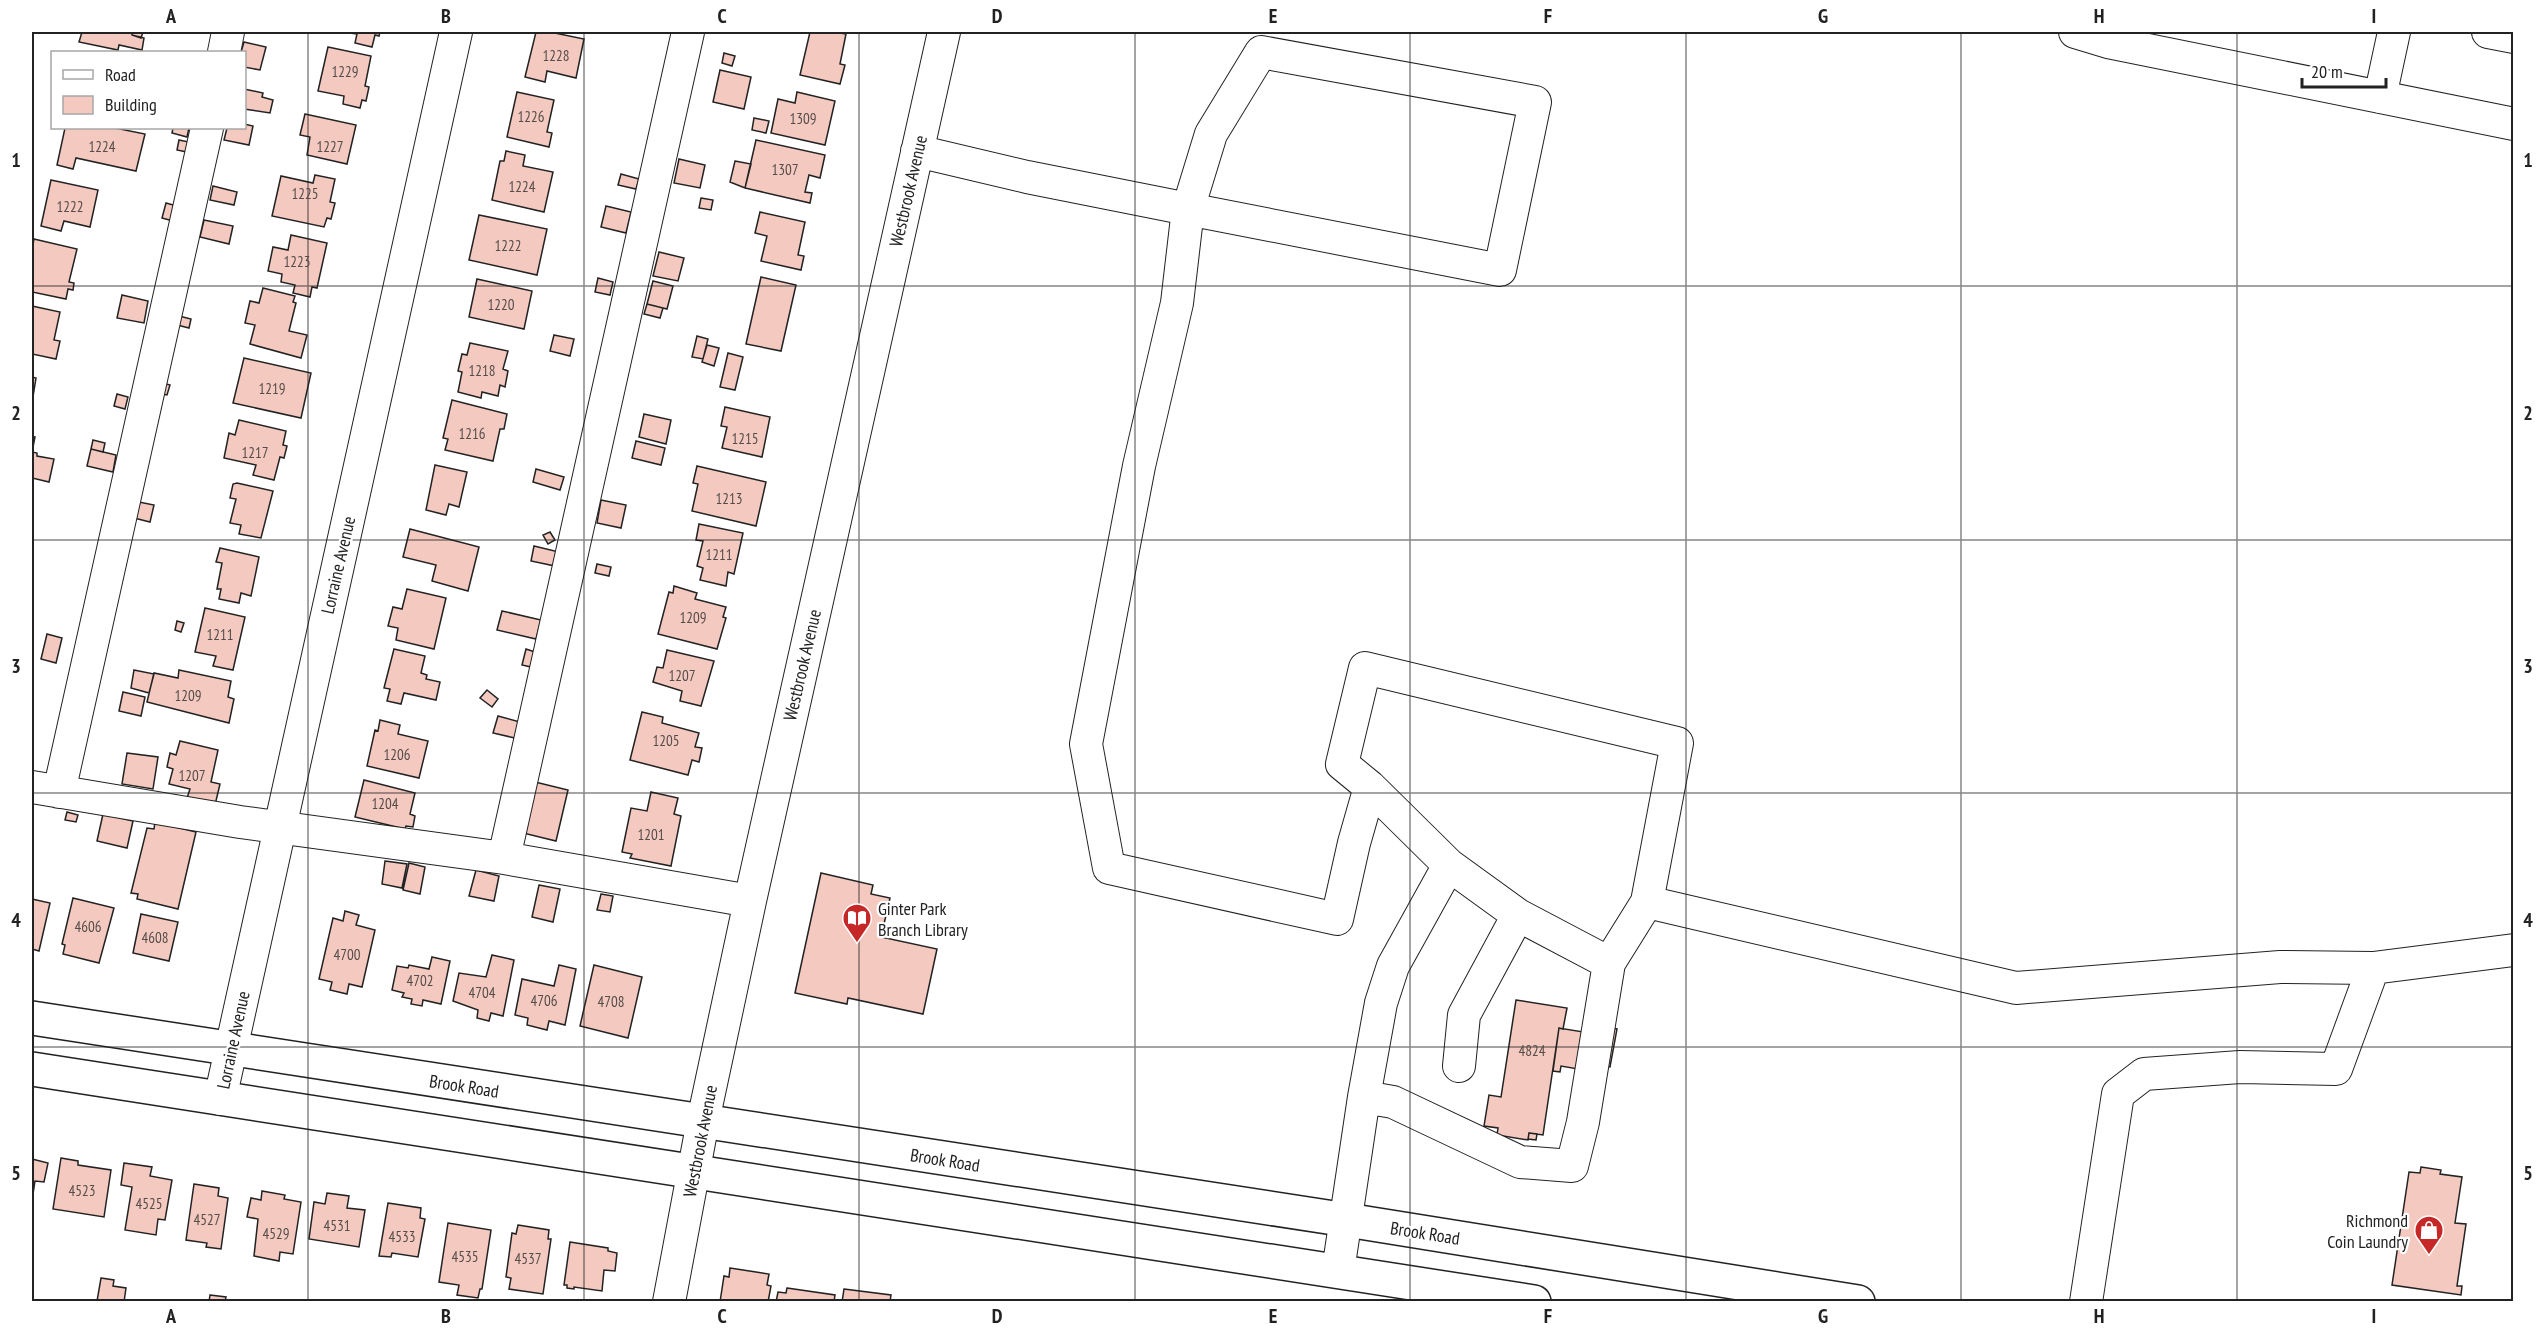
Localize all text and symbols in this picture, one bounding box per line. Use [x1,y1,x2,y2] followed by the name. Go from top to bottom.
[165,3,177,29] text: A
[441,3,451,29] text: B
[717,3,727,29] text: C
[992,3,1003,29] text: D
[1269,3,1277,29] text: E
[1544,3,1552,29] text: F
[1818,3,1828,29] text: G
[2094,3,2104,29] text: H
[2372,3,2376,29] text: I
[542,46,570,65] house number: 1228
[51,51,246,129] legend
[2302,51,2386,89] scale bar
[2311,60,2343,83] text: 20 m
[331,62,359,81] house number: 1229
[105,63,136,86] text: Road
[105,93,157,116] text: Building
[517,107,545,126] house number: 1226
[789,109,817,128] house number: 1309
[884,133,932,249] street label: Westbrook Avenue
[88,137,116,156] house number: 1224
[316,137,344,156] house number: 1227
[11,147,21,173] text: 1
[2523,147,2533,173] text: 1
[771,160,799,179] house number: 1307
[508,177,536,196] house number: 1224
[291,184,319,203] house number: 1225
[56,197,84,216] house number: 1222
[494,236,522,255] house number: 1222
[283,252,311,271] house number: 1223
[487,295,515,314] house number: 1220
[468,361,496,380] house number: 1218
[258,379,286,398] house number: 1219
[11,400,21,426] text: 2
[2523,400,2533,426] text: 2
[458,424,486,443] house number: 1216
[731,429,759,448] house number: 1215
[241,443,269,462] house number: 1217
[715,489,743,508] house number: 1213
[316,514,360,616] street label: Lorraine Avenue
[705,545,733,564] house number: 1211
[778,607,826,723] street label: Westbrook Avenue
[679,608,707,627] house number: 1209
[206,625,234,644] house number: 1211
[11,653,21,679] text: 3
[2523,653,2533,679] text: 3
[668,666,696,685] house number: 1207
[174,686,202,705] house number: 1209
[652,731,680,750] house number: 1205
[383,745,411,764] house number: 1206
[178,766,206,785] house number: 1207
[371,794,399,813] house number: 1204
[637,825,665,844] house number: 1201
[878,897,968,941] place label: Ginter Park Branch Library
[841,902,873,944] library icon: Ginter Park Branch Library
[11,907,21,933] text: 4
[2523,907,2533,933] text: 4
[74,917,102,936] house number: 4606
[141,928,169,947] house number: 4608
[333,945,361,964] house number: 4700
[406,971,434,990] house number: 4702
[468,983,496,1002] house number: 4704
[211,989,255,1091] street label: Lorraine Avenue
[530,991,558,1010] house number: 4706
[597,992,625,1011] house number: 4708
[1518,1041,1546,1060] house number: 4824
[428,1069,500,1103] street label: Brook Road
[678,1083,722,1199] street label: Westbrook Avenue
[909,1143,981,1177] street label: Brook Road
[11,1160,21,1186] text: 5
[2523,1160,2533,1186] text: 5
[68,1181,96,1200] house number: 4523
[135,1194,163,1213] house number: 4525
[2327,1209,2408,1253] place label: Richmond Coin Laundry
[193,1210,221,1229] house number: 4527
[2413,1214,2445,1256] shop icon: Richmond Coin Laundry
[323,1216,351,1235] house number: 4531
[1389,1216,1461,1250] street label: Brook Road
[262,1224,290,1243] house number: 4529
[388,1227,416,1246] house number: 4533
[451,1247,479,1266] house number: 4535
[514,1249,542,1268] house number: 4537
[165,1303,177,1329] text: A
[441,1303,451,1329] text: B
[717,1303,727,1329] text: C
[992,1303,1003,1329] text: D
[1269,1303,1277,1329] text: E
[1544,1303,1552,1329] text: F
[1818,1303,1828,1329] text: G
[2094,1303,2104,1329] text: H
[2372,1303,2376,1329] text: I

